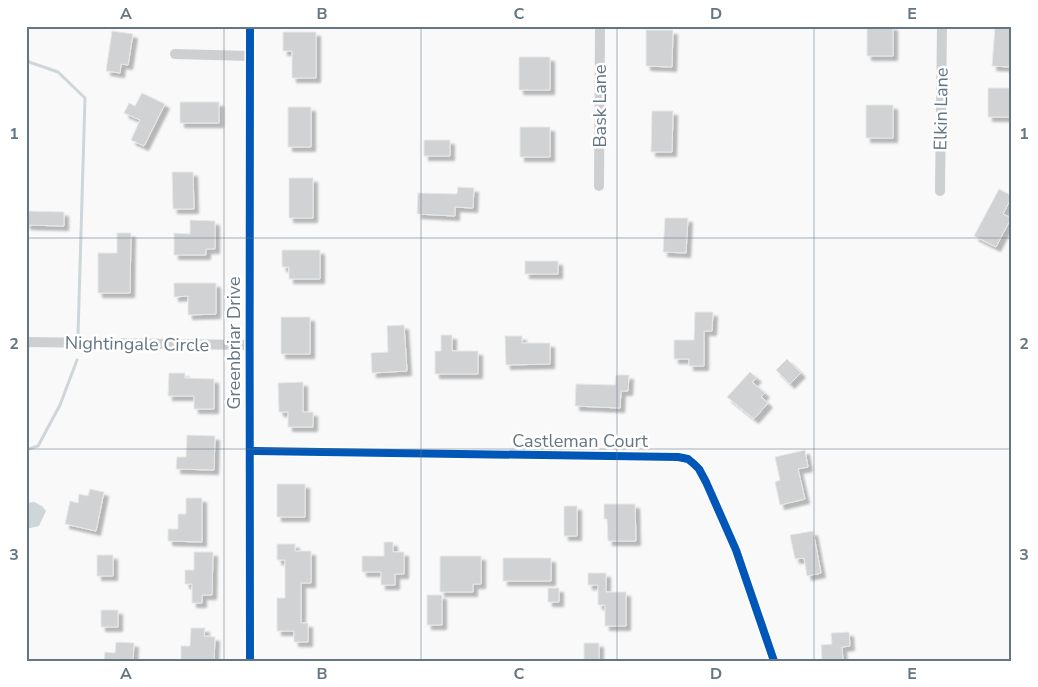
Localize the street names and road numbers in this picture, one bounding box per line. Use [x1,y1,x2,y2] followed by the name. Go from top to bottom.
[588,64,612,148] street label: Bask Lane
[928,67,954,151] street label: Elkin Lane
[222,276,246,410] street label: Greenbriar Drive
[65,331,209,357] street label: Nightingale Circle
[512,429,649,453] street label: Castleman Court

